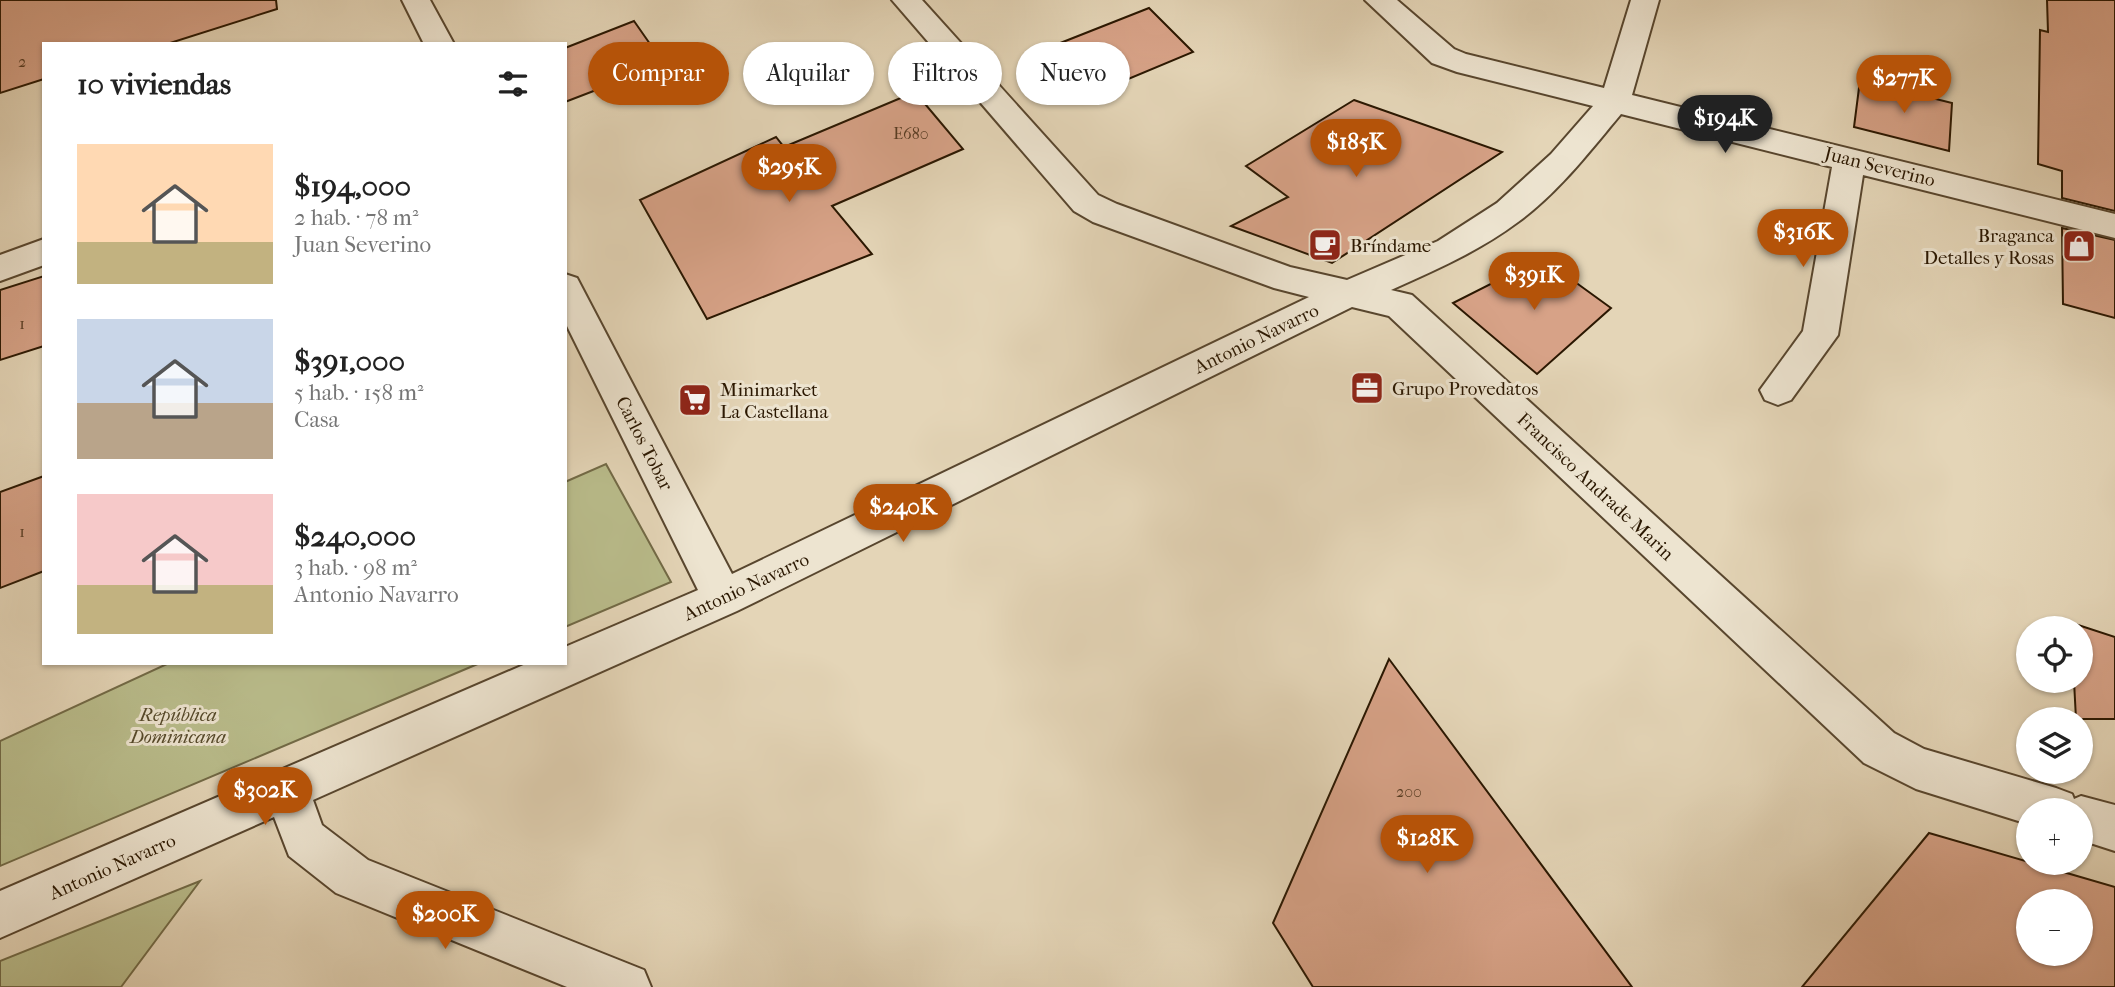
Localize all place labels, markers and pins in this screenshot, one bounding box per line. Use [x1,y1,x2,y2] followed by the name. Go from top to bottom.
[1855,55,1953,115] pin: $277K
[1676,96,1774,155] pin: $194K
[1307,120,1405,179] pin: $185K
[740,144,838,204] pin: $295K
[1754,210,1852,269] pin: $316K
[1924,225,2054,269] place label: Braganca Detalles y Rosas
[1306,226,1344,264] cafe icon: Bríndame
[2060,227,2098,265] shop icon: Braganca Detalles y Rosas
[1350,235,1431,257] place label: Bríndame
[1485,252,1583,312] pin: $391K
[1348,369,1386,407] office icon: Grupo Provedatos
[1392,378,1538,400] place label: Grupo Provedatos
[720,379,828,423] place label: Minimarket La Castellana
[676,381,714,419] supermarket icon: Minimarket La Castellana
[854,484,952,544] pin: $240K
[216,768,314,827] pin: $302K
[1378,816,1476,875] pin: $128K
[396,892,494,951] pin: $200K

